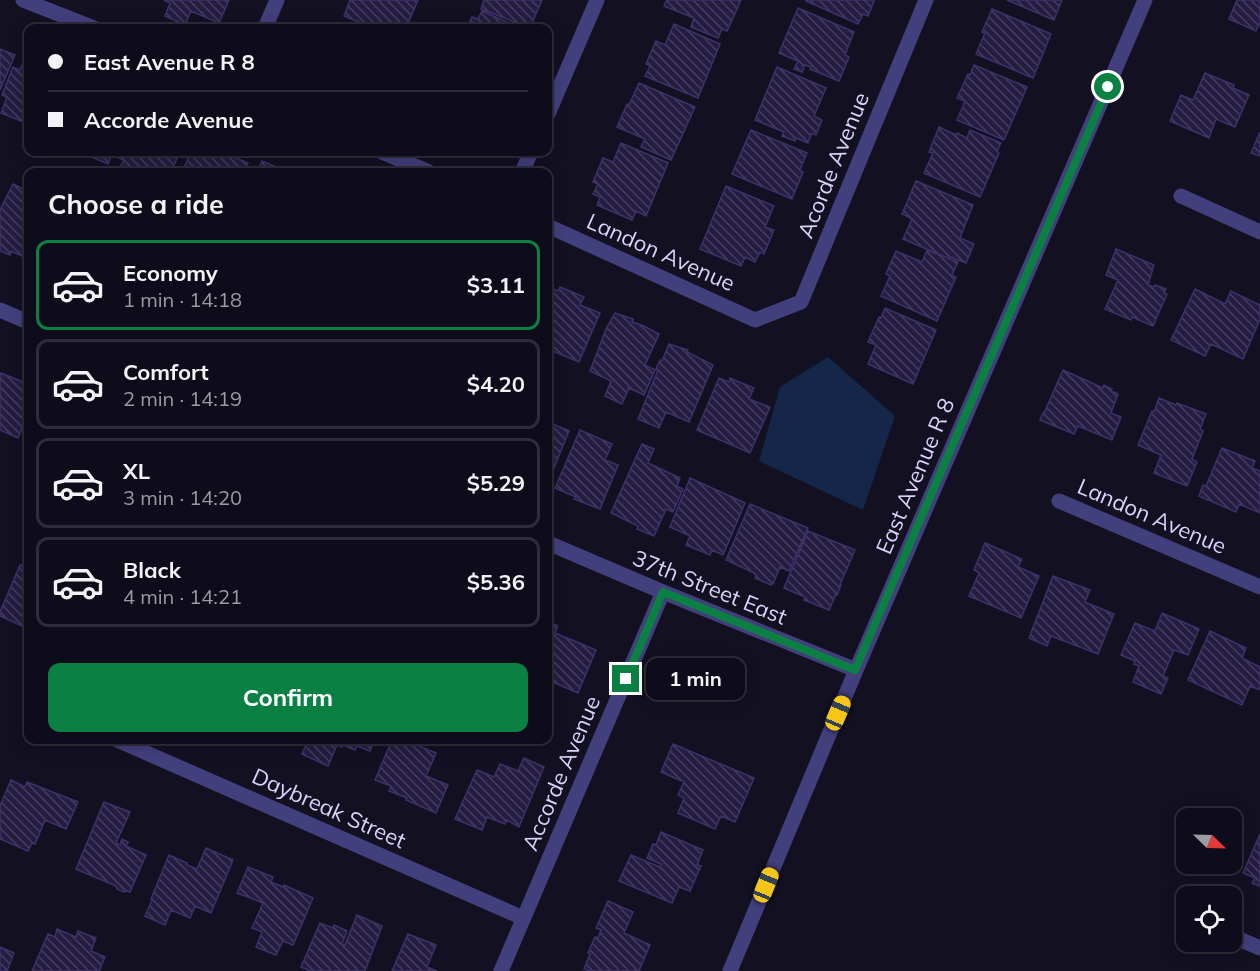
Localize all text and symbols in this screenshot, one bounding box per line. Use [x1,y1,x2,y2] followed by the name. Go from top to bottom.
[84,48,255,76] text: East Avenue R 8
[1094,73,1121,100] route start
[791,88,875,242] street label: Acorde Avenue
[84,106,253,134] text: Accorde Avenue
[48,187,224,221] text: Choose a ride
[583,207,739,297] street label: Landon Avenue
[51,258,105,312] icon: car
[123,259,218,287] text: Economy
[467,271,525,299] text: $3.11
[123,287,242,312] text: 1 min · 14:18
[51,357,105,411] icon: car
[123,358,209,386] text: Comfort
[467,370,525,398] text: $4.20
[123,386,242,411] text: 2 min · 14:19
[870,394,960,558] street label: East Avenue R 8
[51,456,105,510] icon: car
[123,457,150,485] text: XL
[467,469,525,497] text: $5.29
[1073,472,1231,560] street label: Landon Avenue
[123,485,242,510] text: 3 min · 14:20
[629,543,791,631] street label: 37th Street East
[51,555,105,609] icon: car
[123,556,181,584] text: Black
[467,568,525,596] text: $5.36
[123,584,242,609] text: 4 min · 14:21
[647,658,746,700] callout: 1 min
[48,663,528,732] button: Confirm
[612,665,639,692] route end
[669,666,722,691] text: 1 min
[516,691,606,855] street label: Accorde Avenue
[823,693,853,733] car
[248,762,410,855] street label: Daybreak Street
[1176,808,1242,874] north arrow
[1176,808,1242,952] map controls
[751,865,781,905] car
[1176,886,1242,952] button: locate

